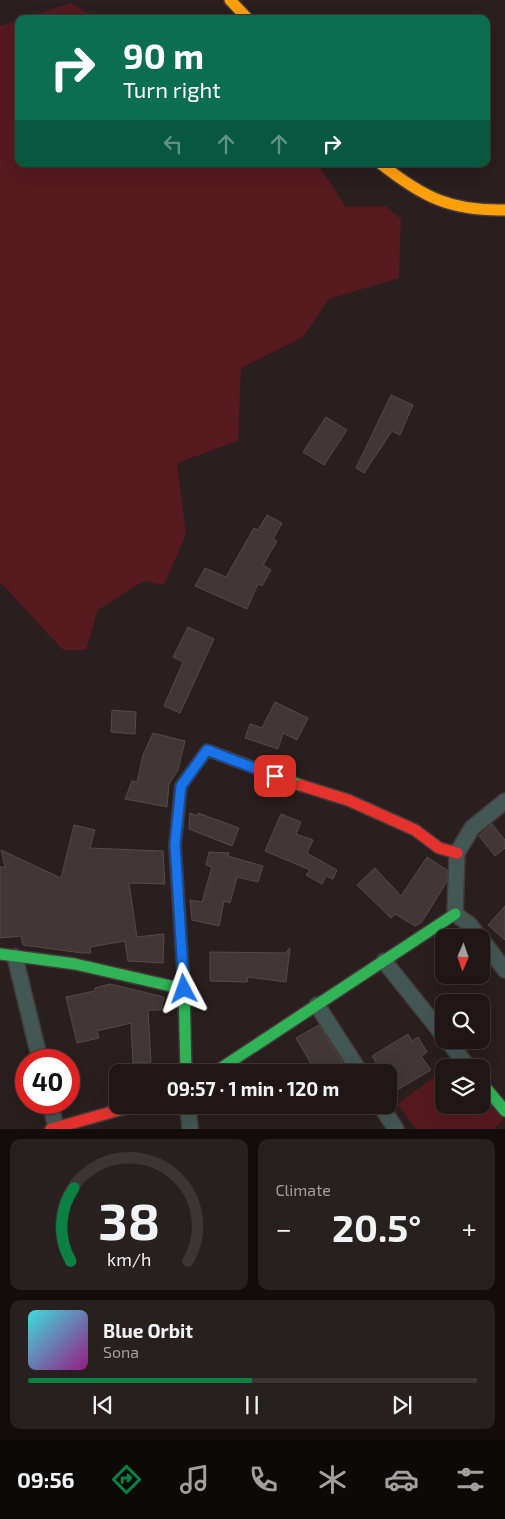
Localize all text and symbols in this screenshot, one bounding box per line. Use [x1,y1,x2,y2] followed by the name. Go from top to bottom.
[123,34,204,76] text: 90 m
[40,35,105,100] icon: right
[123,76,221,102] text: Turn right
[159,130,187,158] icon: left
[212,130,240,158] icon: ahead
[265,130,293,158] icon: ahead
[318,130,346,158] icon: right
[254,755,296,797] pin
[261,762,289,790] icon: arrive
[435,929,490,984] north arrow
[435,929,490,1114] map controls
[157,962,209,1014] position arrow
[435,994,490,1049] button: search
[15,1049,80,1114] speed limit sign: 40
[435,1059,490,1114] button: layers
[167,1077,339,1100] text: 09:57 · 1 min · 120 m
[276,1180,331,1199] text: Climate
[98,1188,160,1250] text: 38
[332,1204,421,1250] text: 20.5°
[276,1211,292,1245] text: −
[462,1211,477,1245] text: +
[107,1248,151,1270] text: km/h
[103,1319,193,1342] text: Blue Orbit
[103,1342,139,1361] text: Sona
[89,1391,117,1419] icon: previous
[238,1391,266,1419] icon: pause
[388,1391,416,1419] icon: next
[109,1462,144,1497] icon: directions
[177,1462,212,1497] icon: music
[246,1462,281,1497] icon: phone
[315,1462,350,1497] icon: climate
[384,1462,419,1497] icon: car
[453,1462,488,1497] icon: filters
[17,1466,75,1492] text: 09:56

